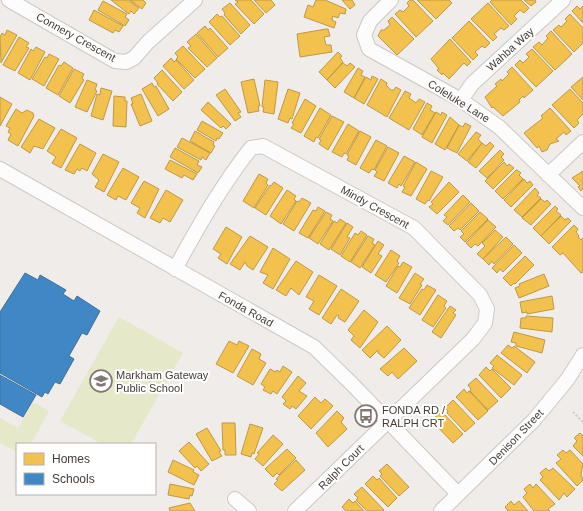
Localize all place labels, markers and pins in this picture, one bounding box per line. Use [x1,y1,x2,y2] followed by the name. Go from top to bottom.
[88,368,114,394] school or university icon: Markham Gateway Public School
[116,369,209,394] place label: Markham Gateway Public School
[353,403,379,429] bus stop icon: FONDA RD / RALPH CRT
[382,404,446,429] place label: FONDA RD / RALPH CRT

